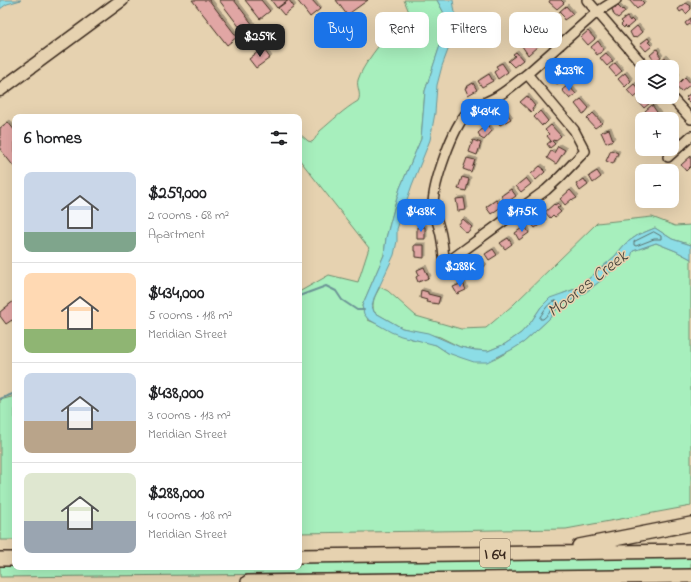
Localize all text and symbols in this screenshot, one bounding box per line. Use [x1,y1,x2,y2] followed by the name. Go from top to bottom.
[314,12,367,48] chip: Buy
[375,12,429,48] chip: Rent
[437,12,501,48] chip: Filters
[509,12,562,48] chip: New
[232,24,288,58] pin: $259K
[244,27,276,46] text: $259K
[541,58,597,92] pin: $239K
[635,60,679,208] map controls
[635,60,679,104] button: layers
[554,61,584,80] text: $239K
[457,99,513,133] pin: $434K
[470,102,500,121] text: $434K
[635,112,679,156] button: +
[24,126,82,151] text: 6 homes
[268,127,290,149] icon: filters
[635,164,679,208] button: −
[148,181,207,206] text: $259,000
[56,188,104,236] icon: home
[393,199,449,233] pin: $438K
[494,199,550,233] pin: $175K
[406,202,436,221] text: $438K
[506,202,538,221] text: $175K
[148,206,229,225] text: 2 rooms · 68 m²
[148,225,205,244] text: Apartment
[542,244,635,325] water label: Moores Creek
[432,254,488,288] pin: $288K
[445,257,475,276] text: $288K
[148,281,204,306] text: $434,000
[56,289,104,337] icon: home
[148,306,233,325] text: 5 rooms · 118 m²
[148,325,227,344] text: Meridian Street
[148,381,204,406] text: $438,000
[56,389,104,437] icon: home
[148,406,231,425] text: 3 rooms · 113 m²
[148,425,227,444] text: Meridian Street
[148,481,204,506] text: $288,000
[56,489,104,537] icon: home
[148,506,232,525] text: 4 rooms · 108 m²
[148,525,227,544] text: Meridian Street
[480,539,510,567] road number: I 64

